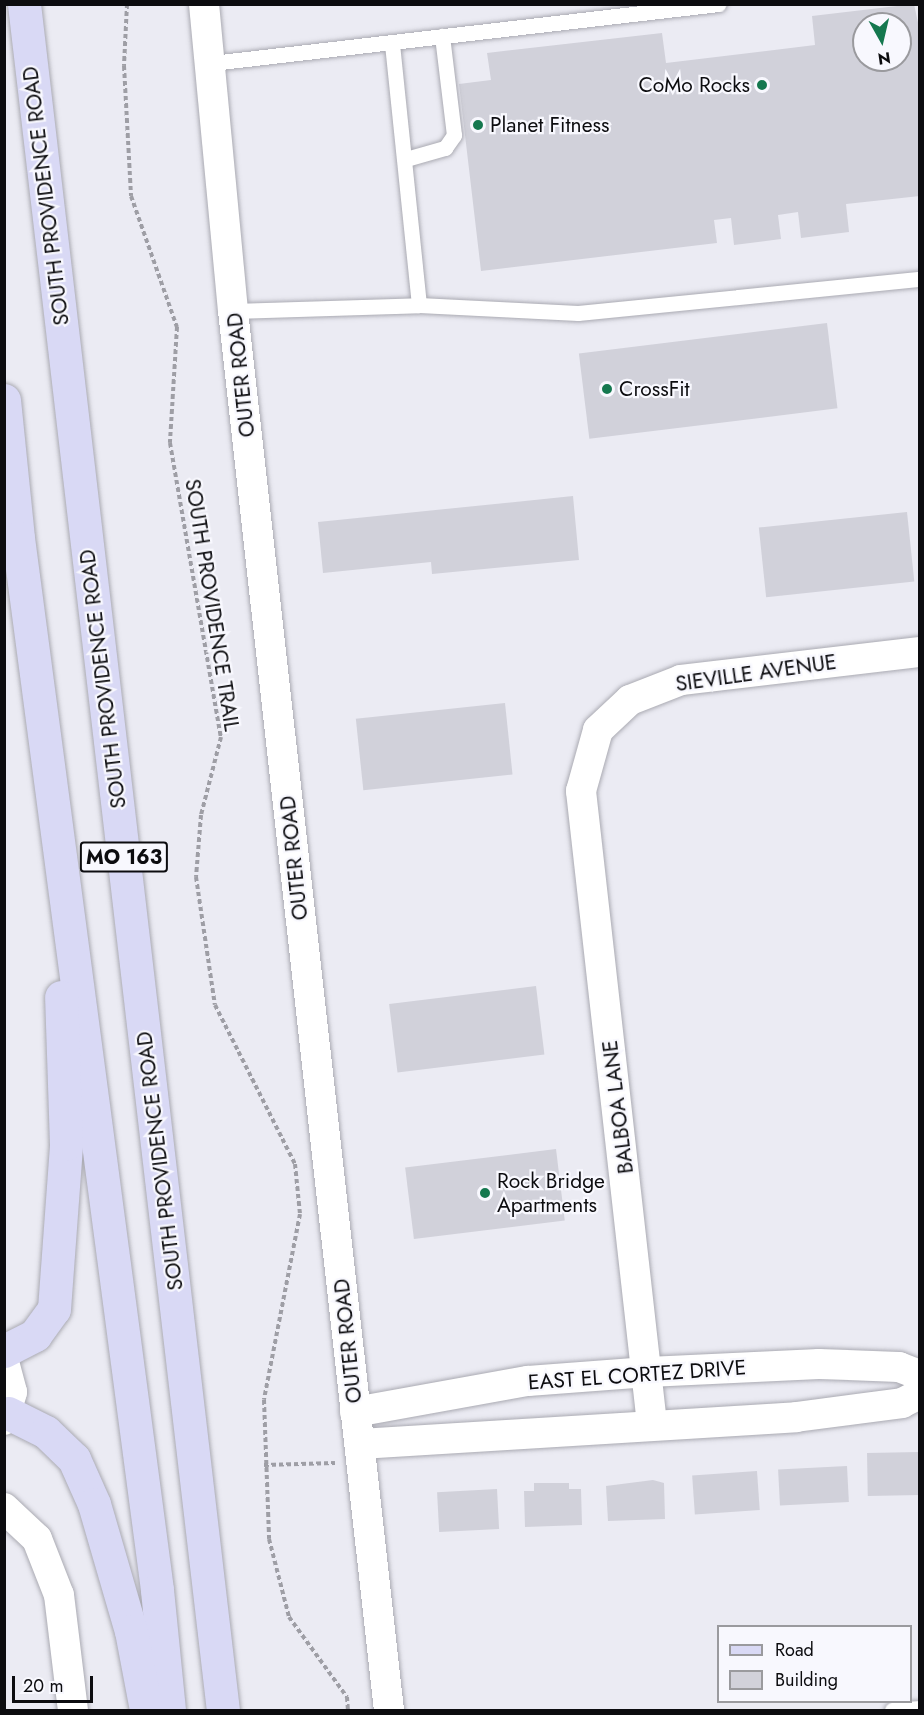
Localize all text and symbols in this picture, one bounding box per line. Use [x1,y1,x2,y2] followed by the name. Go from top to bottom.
[852,12,912,72] north arrow
[876,46,892,71] text: N
[18,65,74,327] street label: SOUTH PROVIDENCE ROAD
[638,72,750,98] place label: CoMo Rocks
[755,78,769,92] marker: CoMo Rocks
[490,112,609,138] place label: Planet Fitness
[471,118,485,132] marker: Planet Fitness
[222,312,260,438] street label: OUTER ROAD
[619,376,690,402] place label: CrossFit
[600,382,614,396] marker: CrossFit
[180,477,244,733] street label: SOUTH PROVIDENCE TRAIL
[75,548,131,810] street label: SOUTH PROVIDENCE ROAD
[674,649,838,697] street label: SIEVILLE AVENUE
[275,795,313,921] street label: OUTER ROAD
[79,840,169,874] road number: MO 163
[132,1030,188,1292] street label: SOUTH PROVIDENCE ROAD
[597,1039,639,1175] street label: BALBOA LANE
[497,1168,605,1218] place label: Rock Bridge Apartments
[478,1186,492,1200] marker: Rock Bridge Apartments
[329,1278,367,1404] street label: OUTER ROAD
[527,1355,747,1395] street label: EAST EL CORTEZ DRIVE
[717,1625,912,1703] legend
[775,1637,814,1663] text: Road
[15,1664,96,1702] scale bar
[775,1667,838,1693] text: Building
[23,1673,63,1699] text: 20 m

